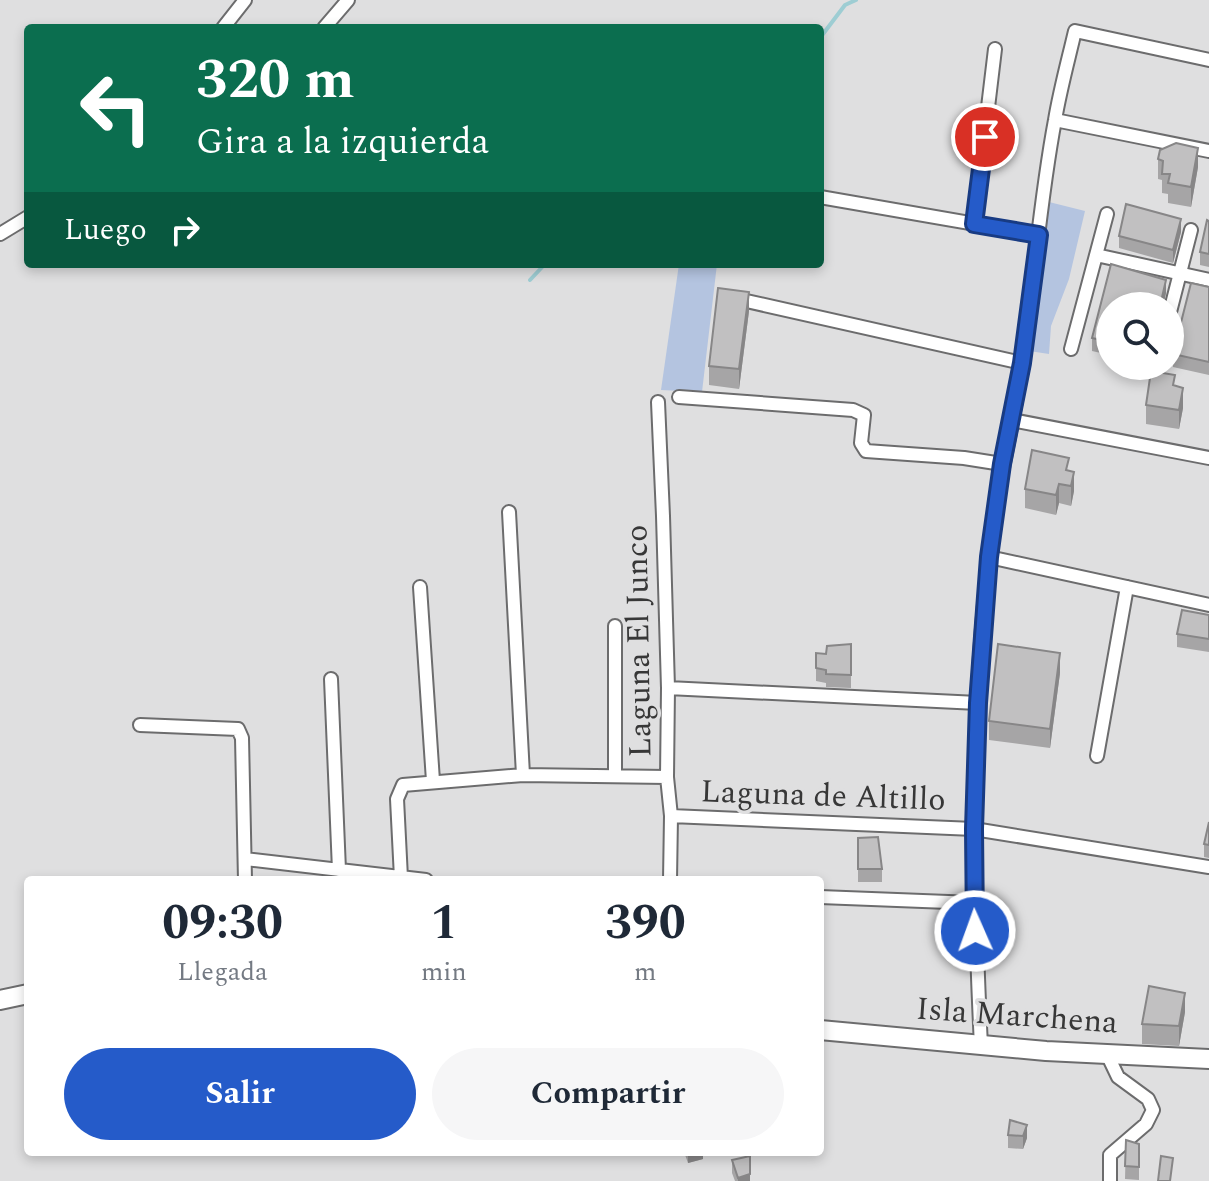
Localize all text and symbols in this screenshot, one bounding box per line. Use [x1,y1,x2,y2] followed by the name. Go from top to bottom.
[196,38,355,123] text: 320 m
[64,56,168,160] icon: left
[951,103,1019,171] pin
[196,115,489,170] text: Gira a la izquierda
[963,115,1007,159] icon: arrive
[64,207,147,253] text: Luego
[163,208,207,252] icon: right
[1096,292,1184,380] map controls
[1096,292,1184,380] button: search
[612,524,666,758] street label: Laguna El Junco
[700,767,946,825] street label: Laguna de Altillo
[162,887,283,960] text: 09:30
[430,887,457,960] text: 1
[605,887,686,960] text: 390
[933,889,1017,973] position arrow
[177,952,268,992] text: Llegada
[421,952,467,992] text: min
[634,952,656,992] text: m
[915,985,1120,1048] street label: Isla Marchena
[64,1048,416,1140] button: Salir
[432,1048,784,1140] button: Compartir

